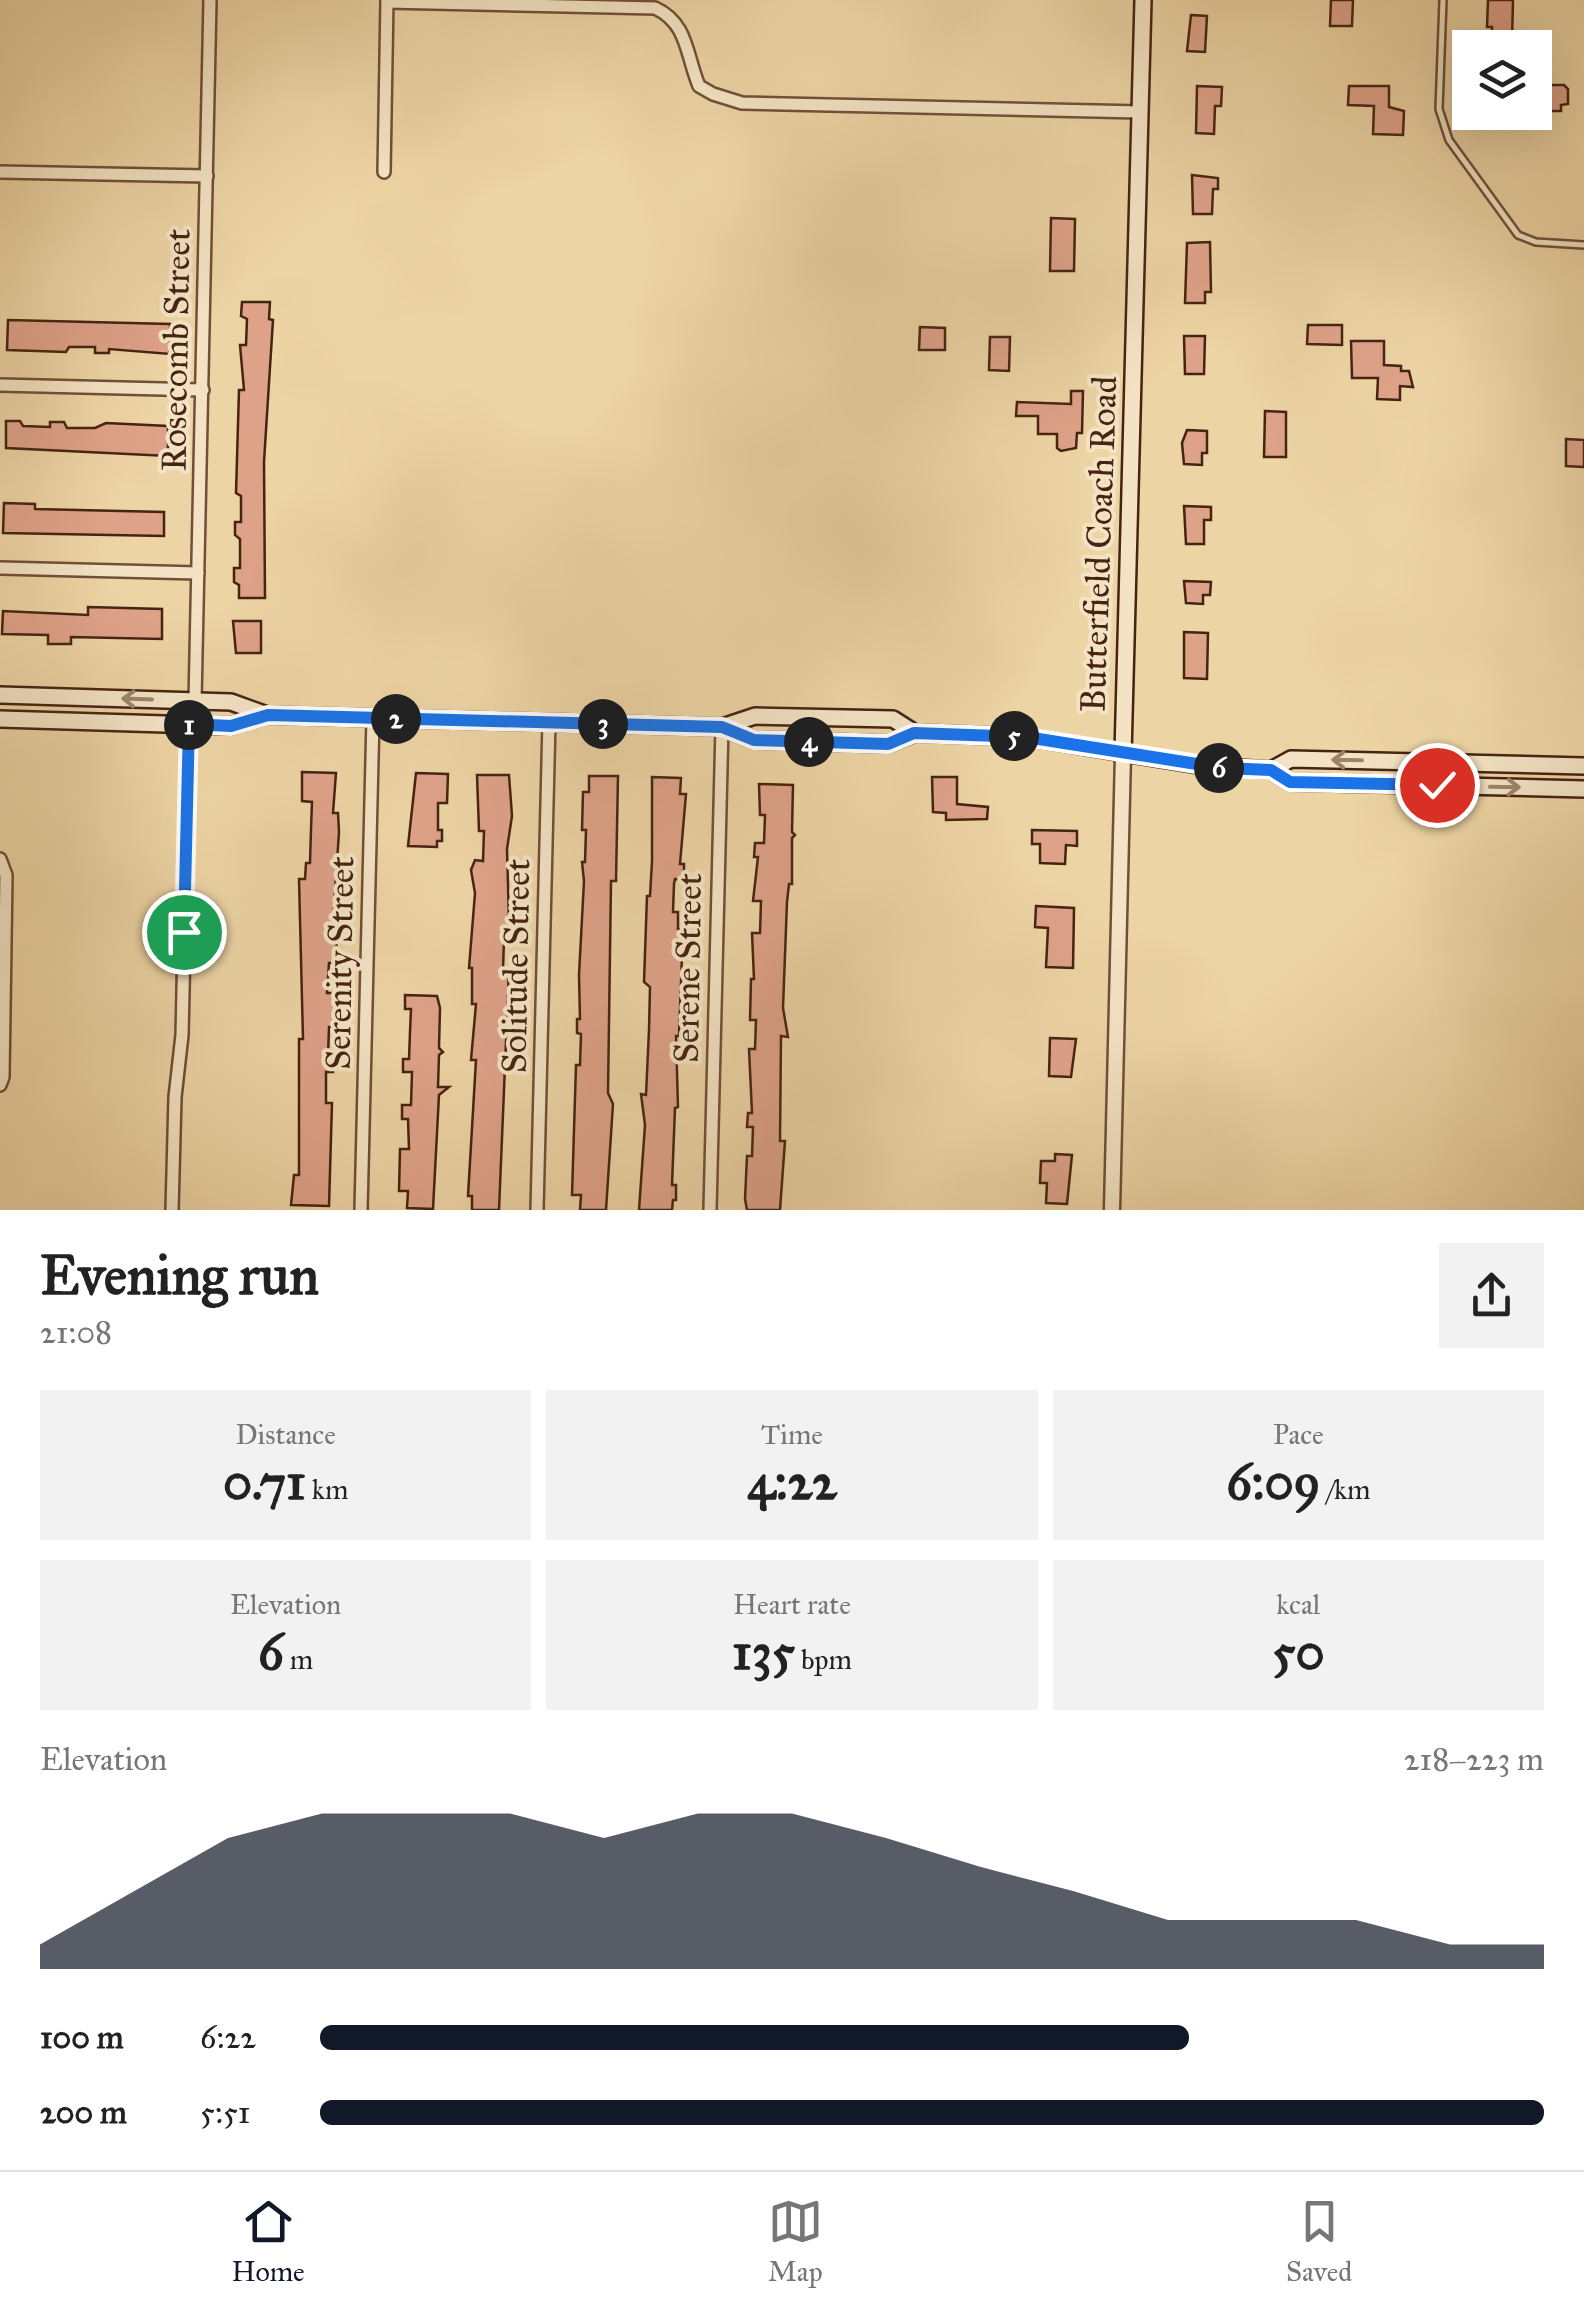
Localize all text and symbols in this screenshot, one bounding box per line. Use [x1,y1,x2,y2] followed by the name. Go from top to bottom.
[1452,30,1552,130] map controls
[1452,30,1552,130] button: layers
[152,228,200,472] street label: Rosecomb Street
[1072,375,1126,713] street label: Butterfield Coach Road
[122,690,154,708] one-way arrow
[371,694,421,744] pin: 2
[578,699,628,749] pin: 3
[164,700,214,750] pin: 1
[389,701,403,736] text: 2
[597,706,609,741] text: 3
[183,707,195,742] text: 1
[989,711,1039,761] pin: 5
[784,717,834,767] pin: 4
[1007,718,1021,753] text: 5
[801,724,817,759] text: 4
[1194,743,1244,793] pin: 6
[1395,743,1480,828] pin
[1212,750,1226,785] text: 6
[1331,751,1363,770] one-way arrow
[1410,758,1465,813] icon: check
[1488,778,1520,796] one-way arrow
[317,856,363,1070] street label: Serenity Street
[493,858,539,1074] street label: Solitude Street
[665,873,711,1063] street label: Serene Street
[142,890,227,975] pin
[157,905,212,960] icon: arrive
[40,1242,319,1309] text: Evening run
[1439,1243,1544,1348] button: share
[40,1313,112,1352] text: 21:08
[235,1417,336,1452] text: Distance
[761,1417,823,1452] text: Time
[1273,1417,1324,1452] text: Pace
[223,1452,306,1513] text: 0.71
[747,1452,837,1513] text: 4:22
[1226,1452,1320,1513] text: 6:09
[306,1472,348,1507] text: km
[1320,1472,1370,1507] text: /km
[230,1587,341,1622] text: Elevation
[733,1587,851,1622] text: Heart rate
[1276,1587,1320,1622] text: kcal
[258,1622,284,1683] text: 6
[732,1622,795,1683] text: 135
[1272,1622,1325,1683] text: 50
[284,1642,313,1677] text: m
[795,1642,852,1677] text: bpm
[40,1740,167,1779] text: Elevation
[1404,1740,1544,1779] text: 218–223 m
[40,2018,124,2057] text: 100 m
[200,2018,256,2057] text: 6:22
[40,2093,127,2132] text: 200 m
[200,2093,250,2132] text: 5:51
[232,2194,305,2289] tab: Home
[768,2194,823,2289] tab: Map
[1286,2194,1352,2289] tab: Saved

